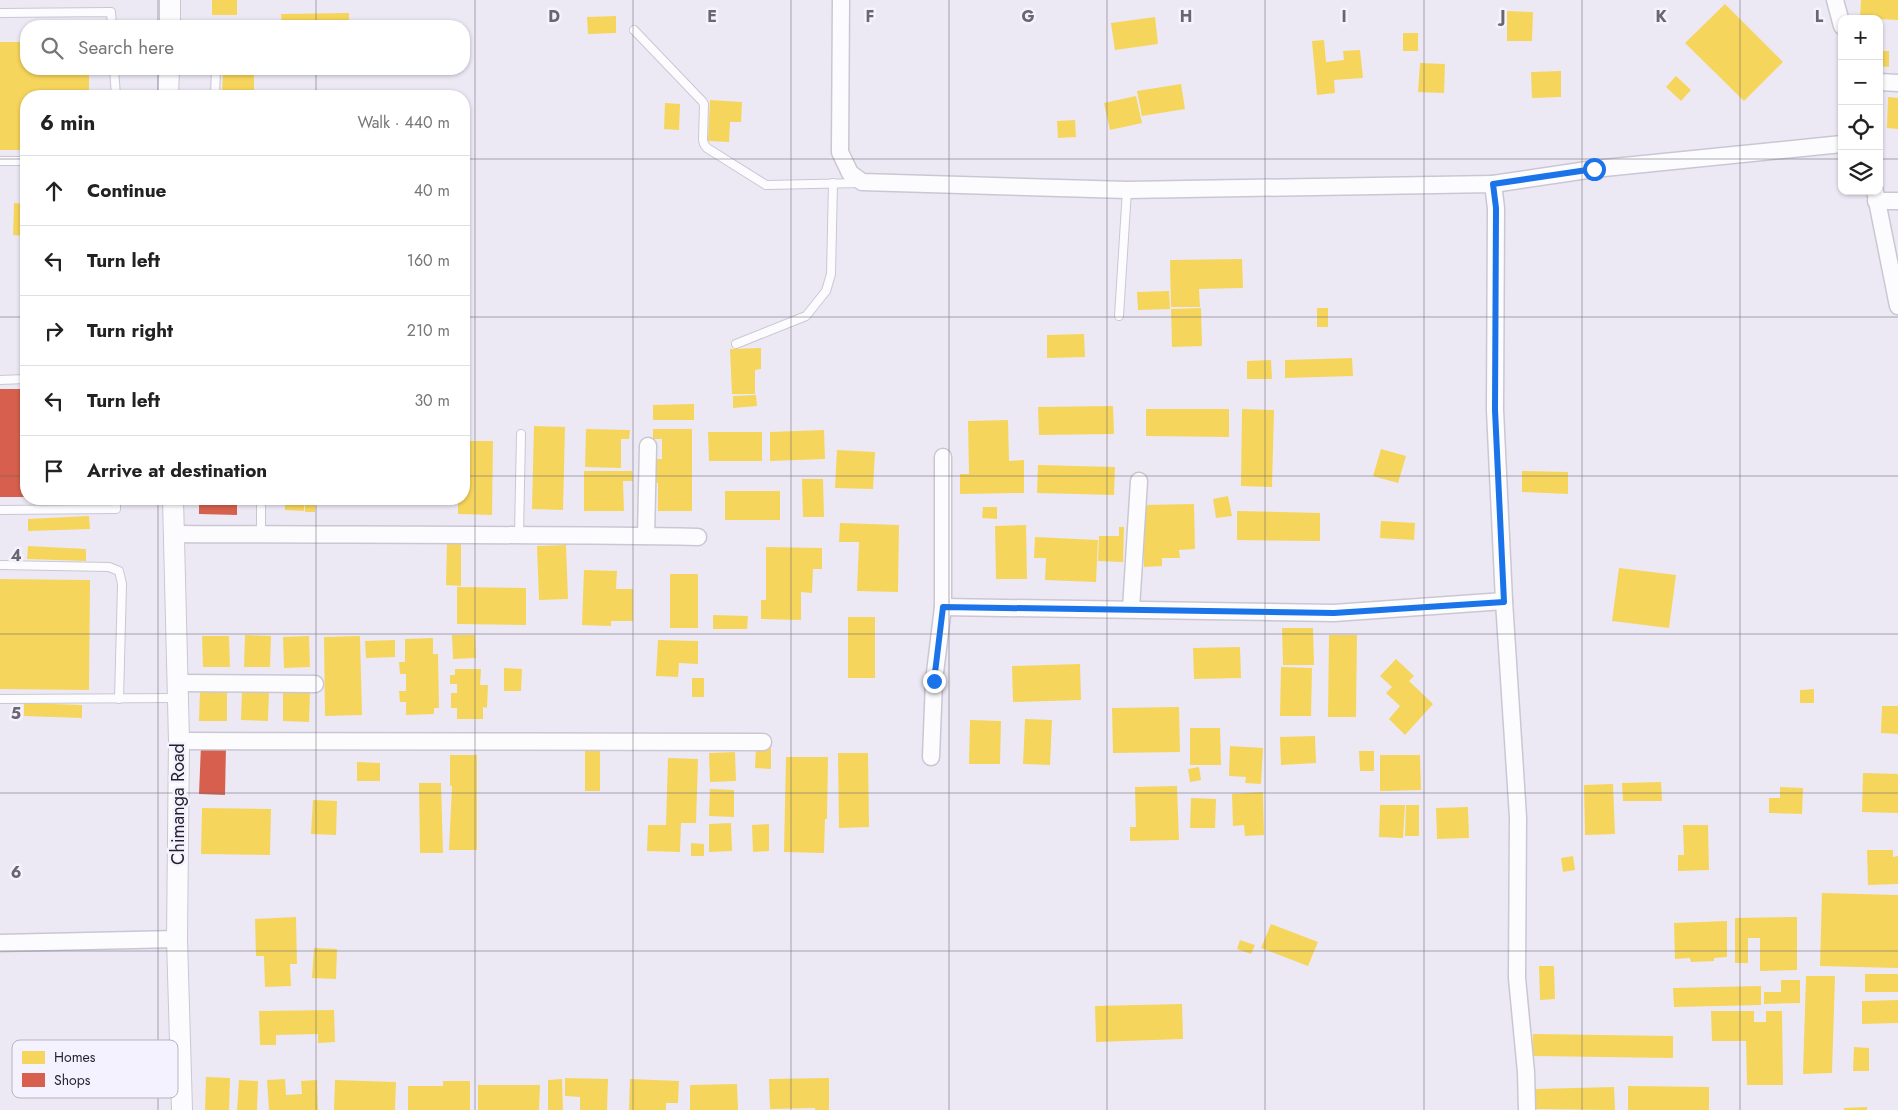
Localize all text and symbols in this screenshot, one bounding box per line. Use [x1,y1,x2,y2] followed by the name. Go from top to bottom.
[548,5,560,28] text: D
[707,5,717,28] text: E
[866,5,874,28] text: F
[1021,5,1035,28] text: G
[1180,5,1192,28] text: H
[1341,5,1347,28] text: I
[1497,5,1506,28] text: J
[1655,5,1667,28] text: K
[1815,5,1824,28] text: L
[1838,15,1883,195] map controls
[1838,15,1883,60] button: +
[20,20,470,75] search box
[38,34,66,62] icon: search
[78,34,174,61] text: Search here
[1838,60,1883,105] button: −
[1838,105,1883,150] button: locate
[40,108,95,138] text: 6 min
[357,111,450,134] text: Walk · 440 m
[1838,150,1883,195] button: layers
[1583,158,1606,181] route start
[40,177,68,205] icon: ahead
[87,177,166,204] text: Continue
[414,179,450,202] text: 40 m
[40,247,68,275] icon: left
[87,247,160,274] text: Turn left
[407,249,450,272] text: 160 m
[40,317,68,345] icon: right
[87,317,173,344] text: Turn right
[407,319,450,342] text: 210 m
[40,387,68,415] icon: left
[87,387,160,414] text: Turn left
[414,389,450,412] text: 30 m
[40,457,68,485] icon: arrive
[87,457,267,484] text: Arrive at destination
[10,544,22,567] text: 4
[923,670,946,693] route end
[11,702,21,725] text: 5
[165,743,191,865] street label: Chimanga Road
[11,861,21,884] text: 6
[12,1040,178,1098] legend
[54,1047,96,1067] text: Homes
[54,1070,91,1090] text: Shops

